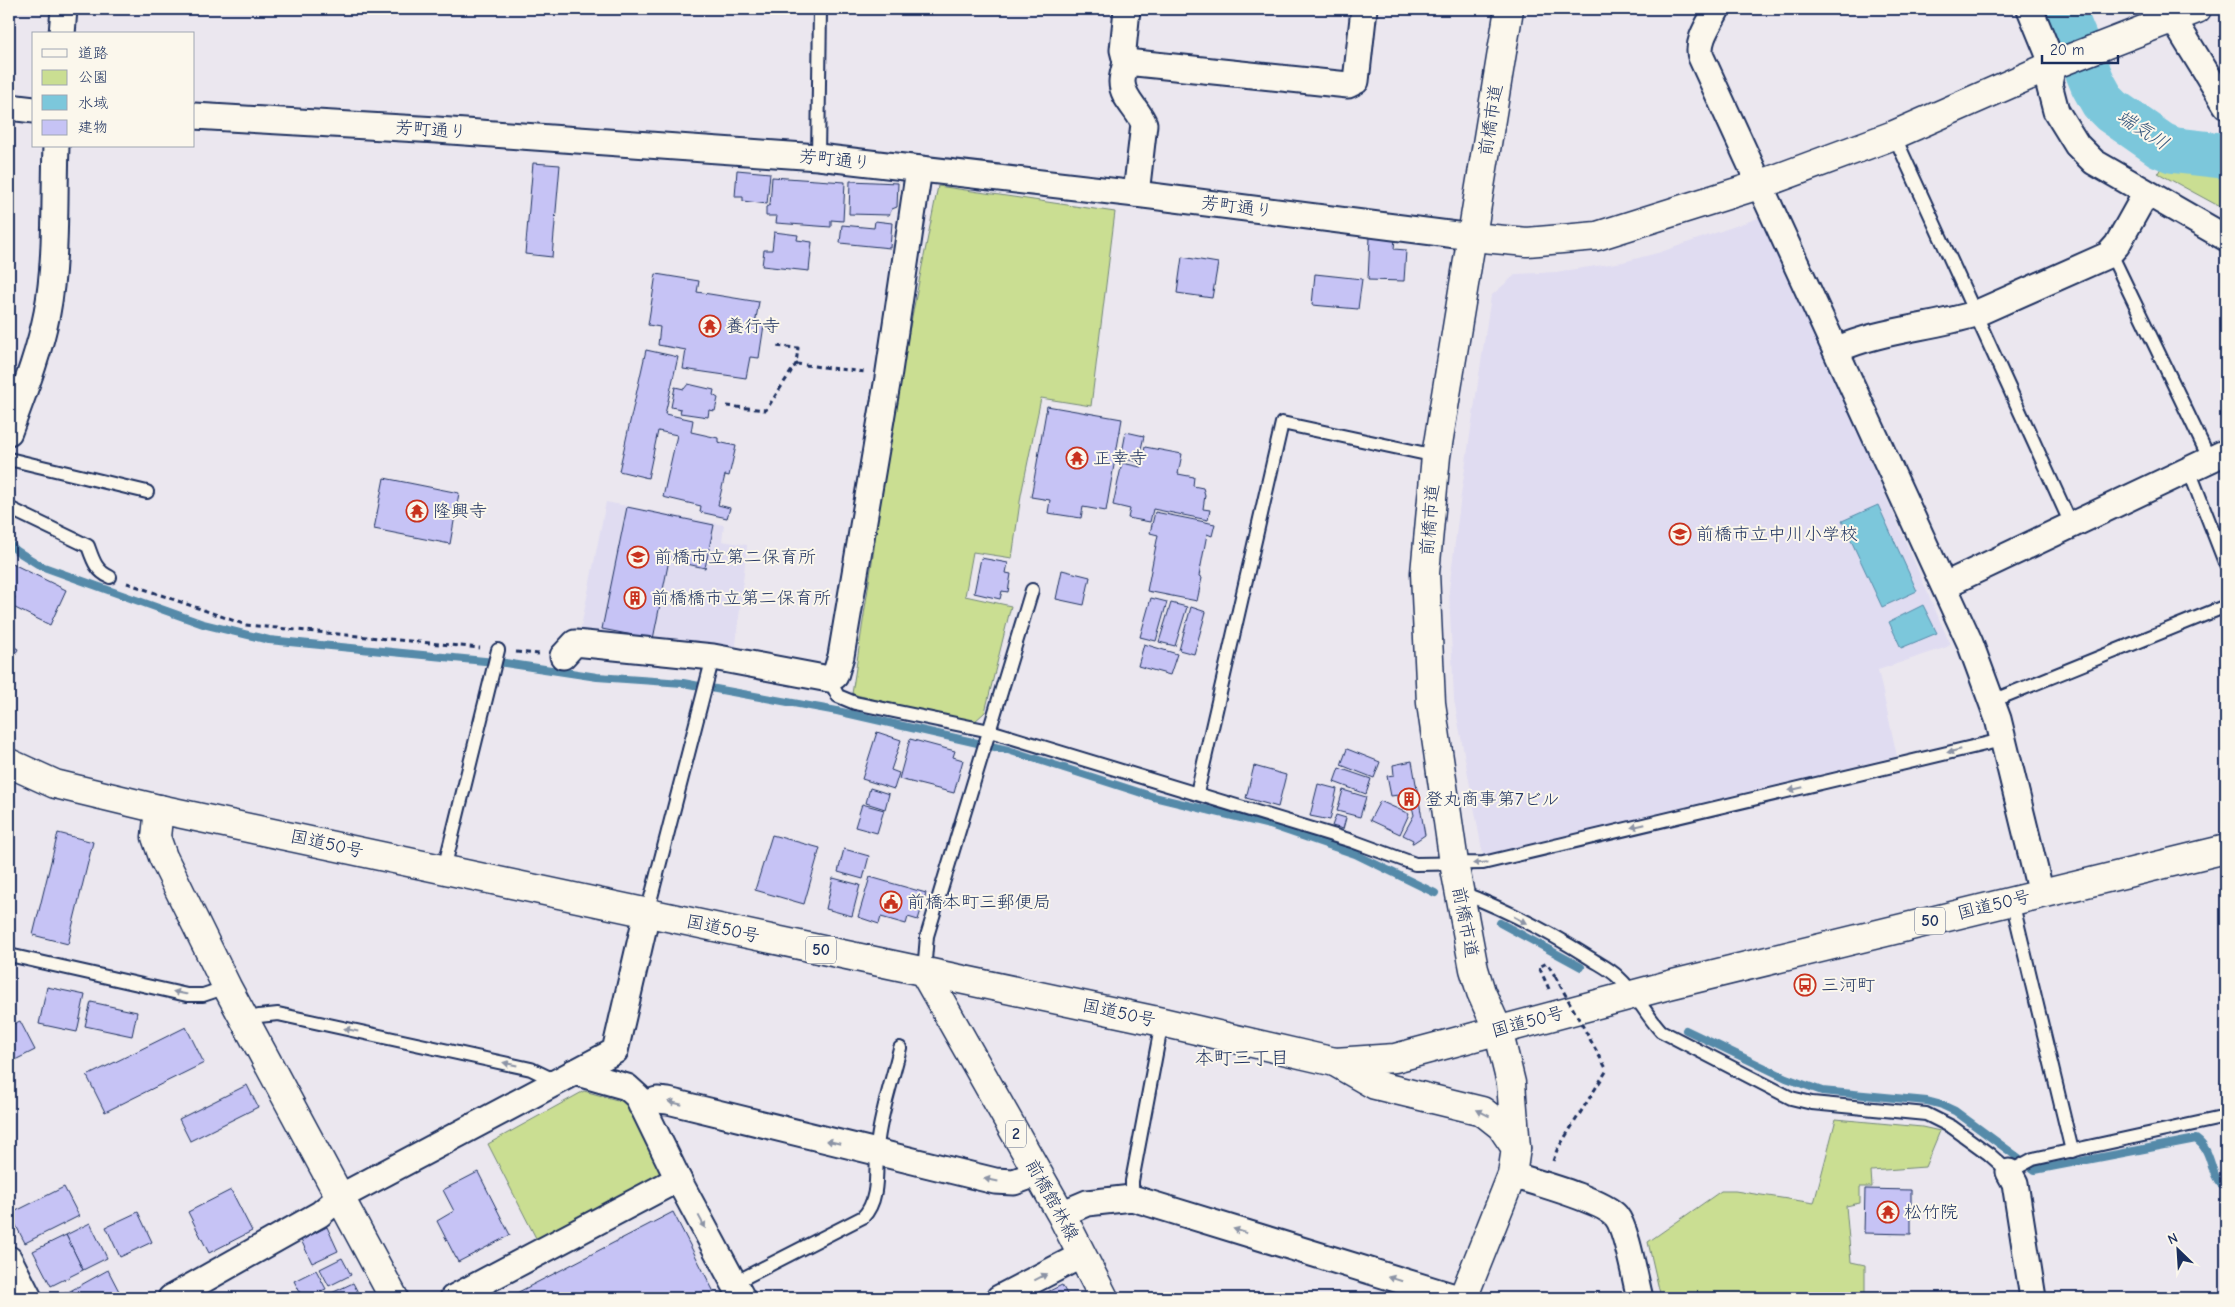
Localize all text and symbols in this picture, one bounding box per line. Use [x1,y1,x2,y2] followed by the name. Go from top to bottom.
[32,32,195,148] legend
[2042,32,2119,64] scale bar
[2050,41,2084,59] text: 20 m
[78,44,108,62] text: 道路
[78,68,108,86] text: 公園
[1475,83,1507,157] street label: 前橋市道
[78,94,108,112] text: 水域
[2113,105,2173,155] water label: 端気川
[394,117,468,143] street label: 芳町通り
[78,118,108,136] text: 建物
[798,146,872,174] street label: 芳町通り
[1200,192,1274,222] street label: 芳町通り
[698,314,722,338] temple icon: 養行寺
[726,316,780,337] place label: 養行寺
[1065,446,1089,470] temple icon: 正幸寺
[1093,448,1147,469] place label: 正幸寺
[1416,483,1444,557] street label: 前橋市道
[405,499,429,523] temple icon: 隆興寺
[433,501,487,522] place label: 隆興寺
[1668,522,1692,546] school or university icon: 前橋市立中川小学校
[1696,524,1858,545] place label: 前橋市立中川小学校
[626,545,650,569] school or university icon: 前橋市立第二保育所
[654,547,816,568] place label: 前橋市立第二保育所
[623,586,647,610] building icon: 前橋橋市立第二保育所
[651,588,831,609] place label: 前橋橋市立第二保育所
[1947,747,1962,755] one-way arrow
[1789,785,1804,793] one-way arrow
[1397,787,1421,811] building icon: 登丸商事第7ビル
[1425,789,1559,810] place label: 登丸商事第7ビル
[1631,823,1646,831] one-way arrow
[288,826,366,862] street label: 国道50号
[1472,859,1488,867] one-way arrow
[1448,885,1482,959] street label: 前橋市道
[1955,886,2033,924] street label: 国道50号
[879,890,903,914] public building icon: 前橋本町三郵便局
[907,892,1051,913] place label: 前橋本町三郵便局
[1915,908,1945,934] road number: 50
[684,911,762,947] street label: 国道50号
[1513,915,1527,924] one-way arrow
[806,936,836,964] road number: 50
[1793,973,1817,997] bus stop icon: 三河町
[1821,975,1875,996] place label: 三河町
[172,989,187,997] one-way arrow
[1080,995,1158,1031] street label: 国道50号
[1489,1002,1567,1042] street label: 国道50号
[344,1026,359,1034] one-way arrow
[1194,1047,1290,1069] district label: 本町三丁目
[503,1060,518,1068] one-way arrow
[668,1099,683,1107] one-way arrow
[1476,1109,1491,1117] one-way arrow
[1006,1120,1026,1148] road number: 2
[825,1138,840,1146] one-way arrow
[1021,1156,1083,1244] street label: 前橋館林線
[982,1175,998,1183] one-way arrow
[1876,1200,1900,1224] temple icon: 松竹院
[1904,1202,1958,1223] place label: 松竹院
[698,1214,706,1229] one-way arrow
[2152,1224,2202,1274] north arrow
[1232,1226,1247,1234] one-way arrow
[2165,1229,2180,1248] text: N
[1033,1273,1048,1281] one-way arrow
[1387,1274,1402,1282] one-way arrow

